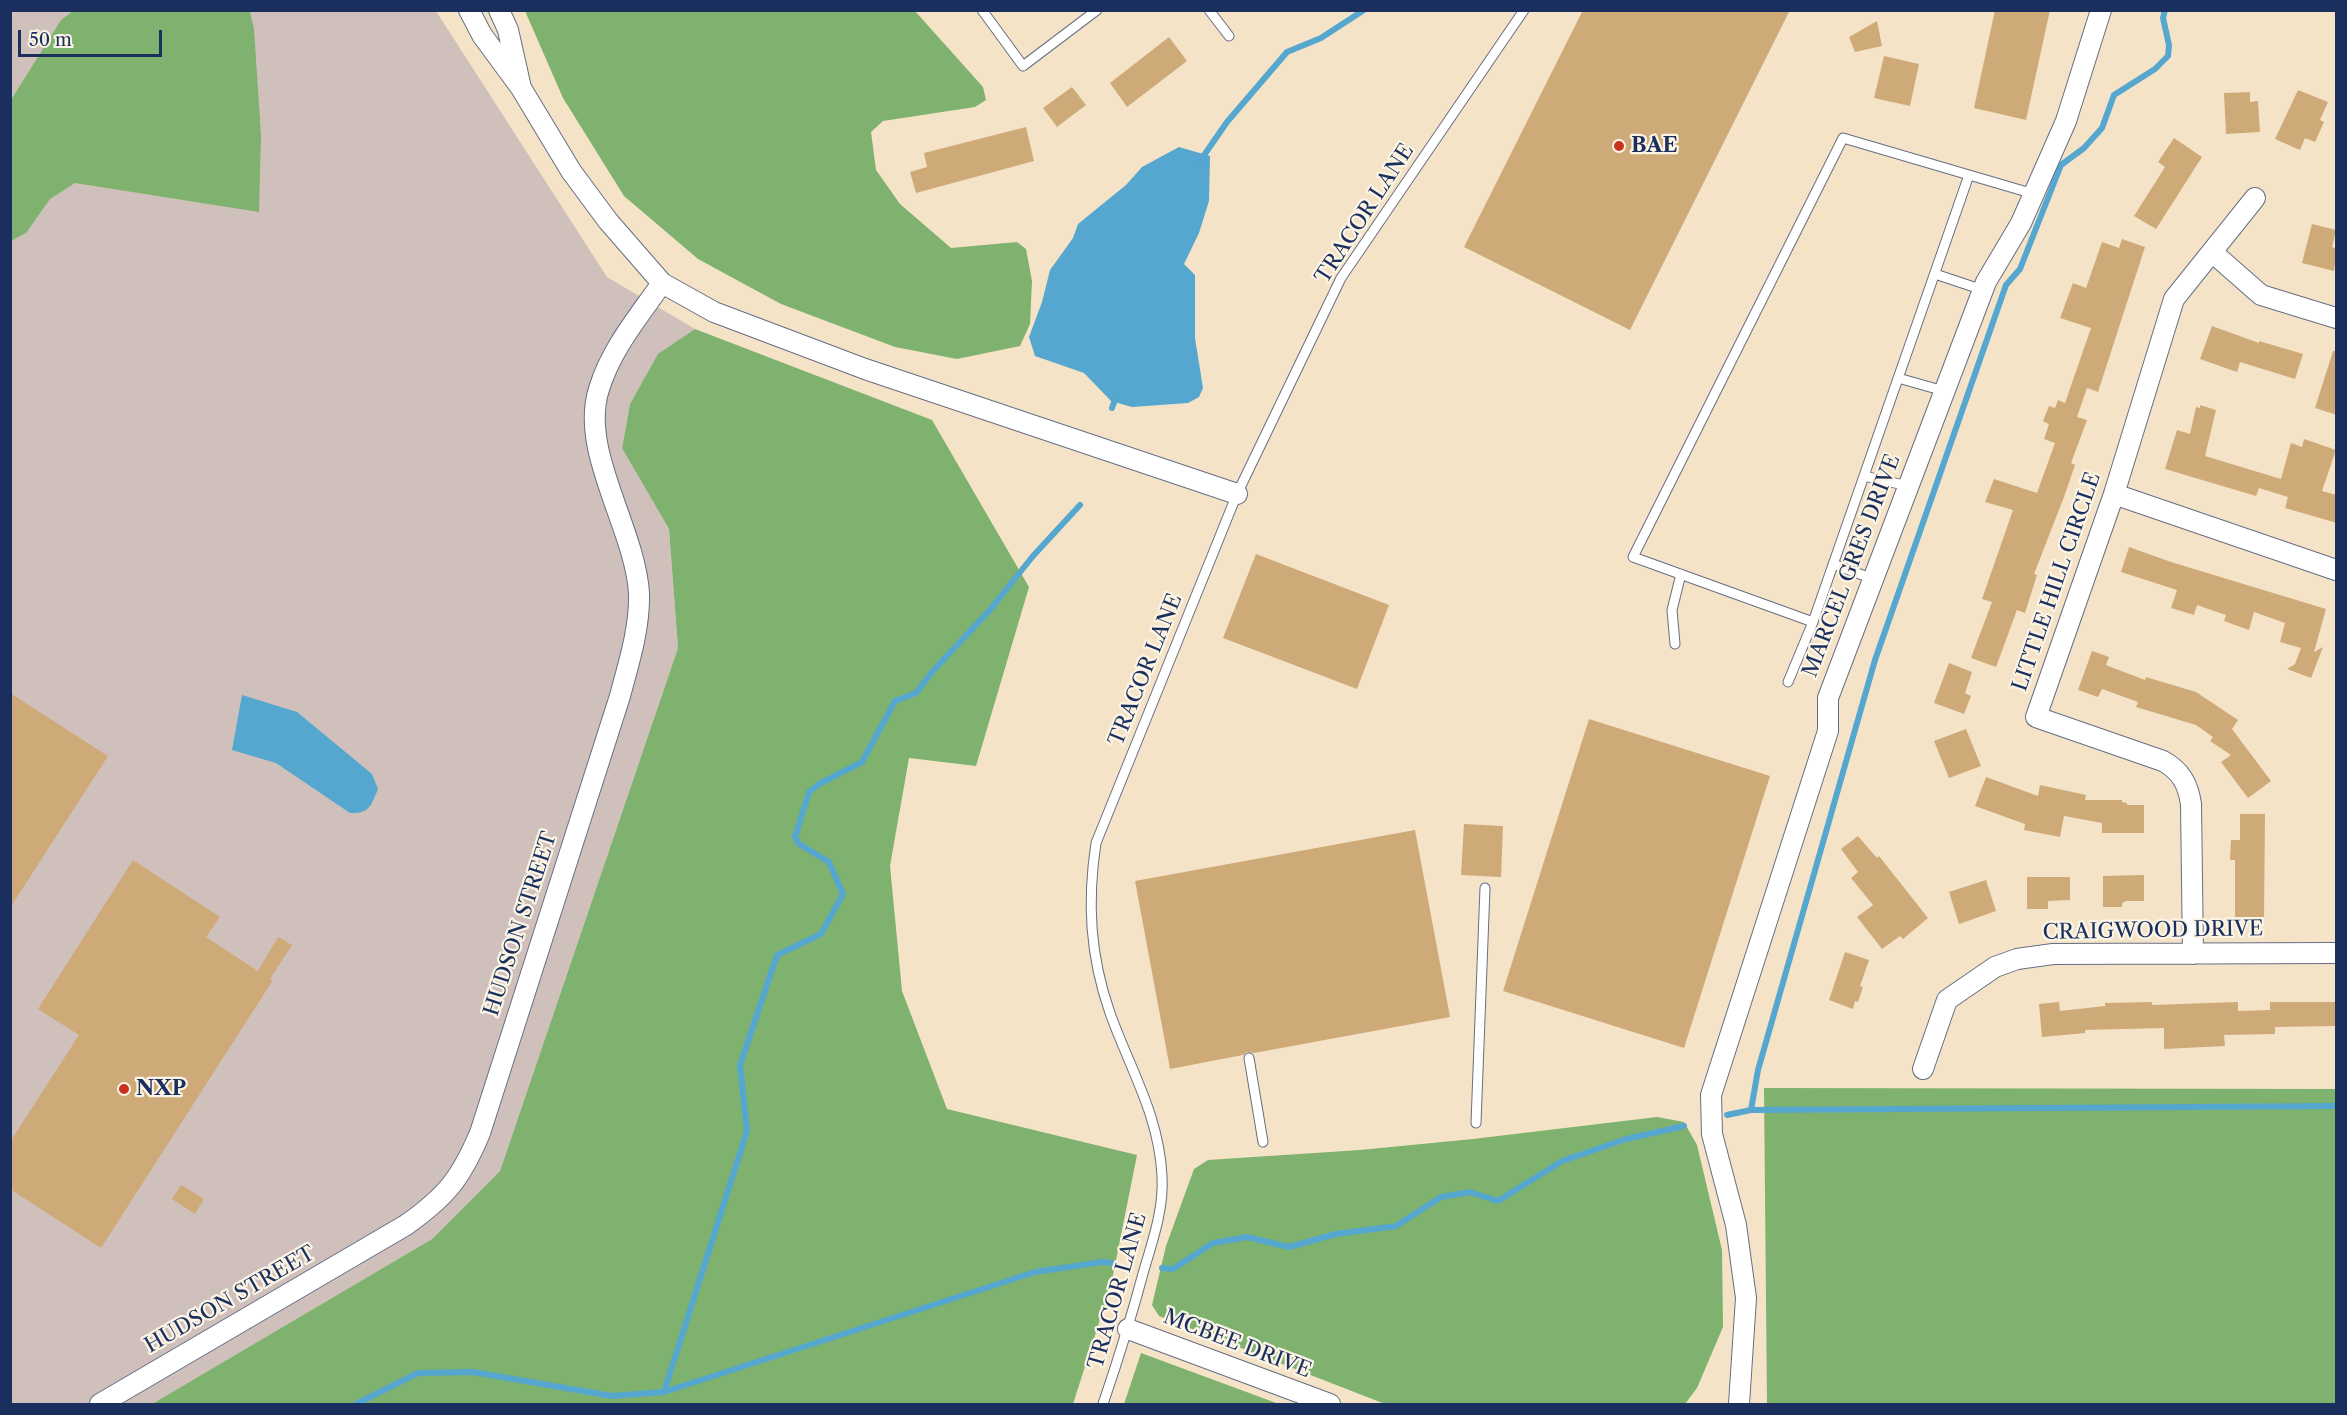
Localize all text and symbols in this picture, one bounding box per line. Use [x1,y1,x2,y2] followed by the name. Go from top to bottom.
[21,18,165,56] scale bar
[29,29,72,51] text: 50 m
[1631,133,1678,159] place label: BAE
[1310,139,1420,289] street label: TRACOR LANE
[1612,139,1626,153] marker: BAE
[1798,451,1906,681] street label: MARCEL GRES DRIVE
[2008,469,2106,695] street label: LITTLE HILL CIRCLE
[1104,590,1188,750] street label: TRACOR LANE
[479,829,563,1019] street label: HUDSON STREET
[2042,916,2264,946] street label: CRAIGWOOD DRIVE
[136,1076,186,1102] place label: NXP
[117,1082,131,1096] marker: NXP
[1084,1210,1152,1372] street label: TRACOR LANE
[140,1241,320,1359] street label: HUDSON STREET
[1160,1304,1314,1384] street label: MCBEE DRIVE

